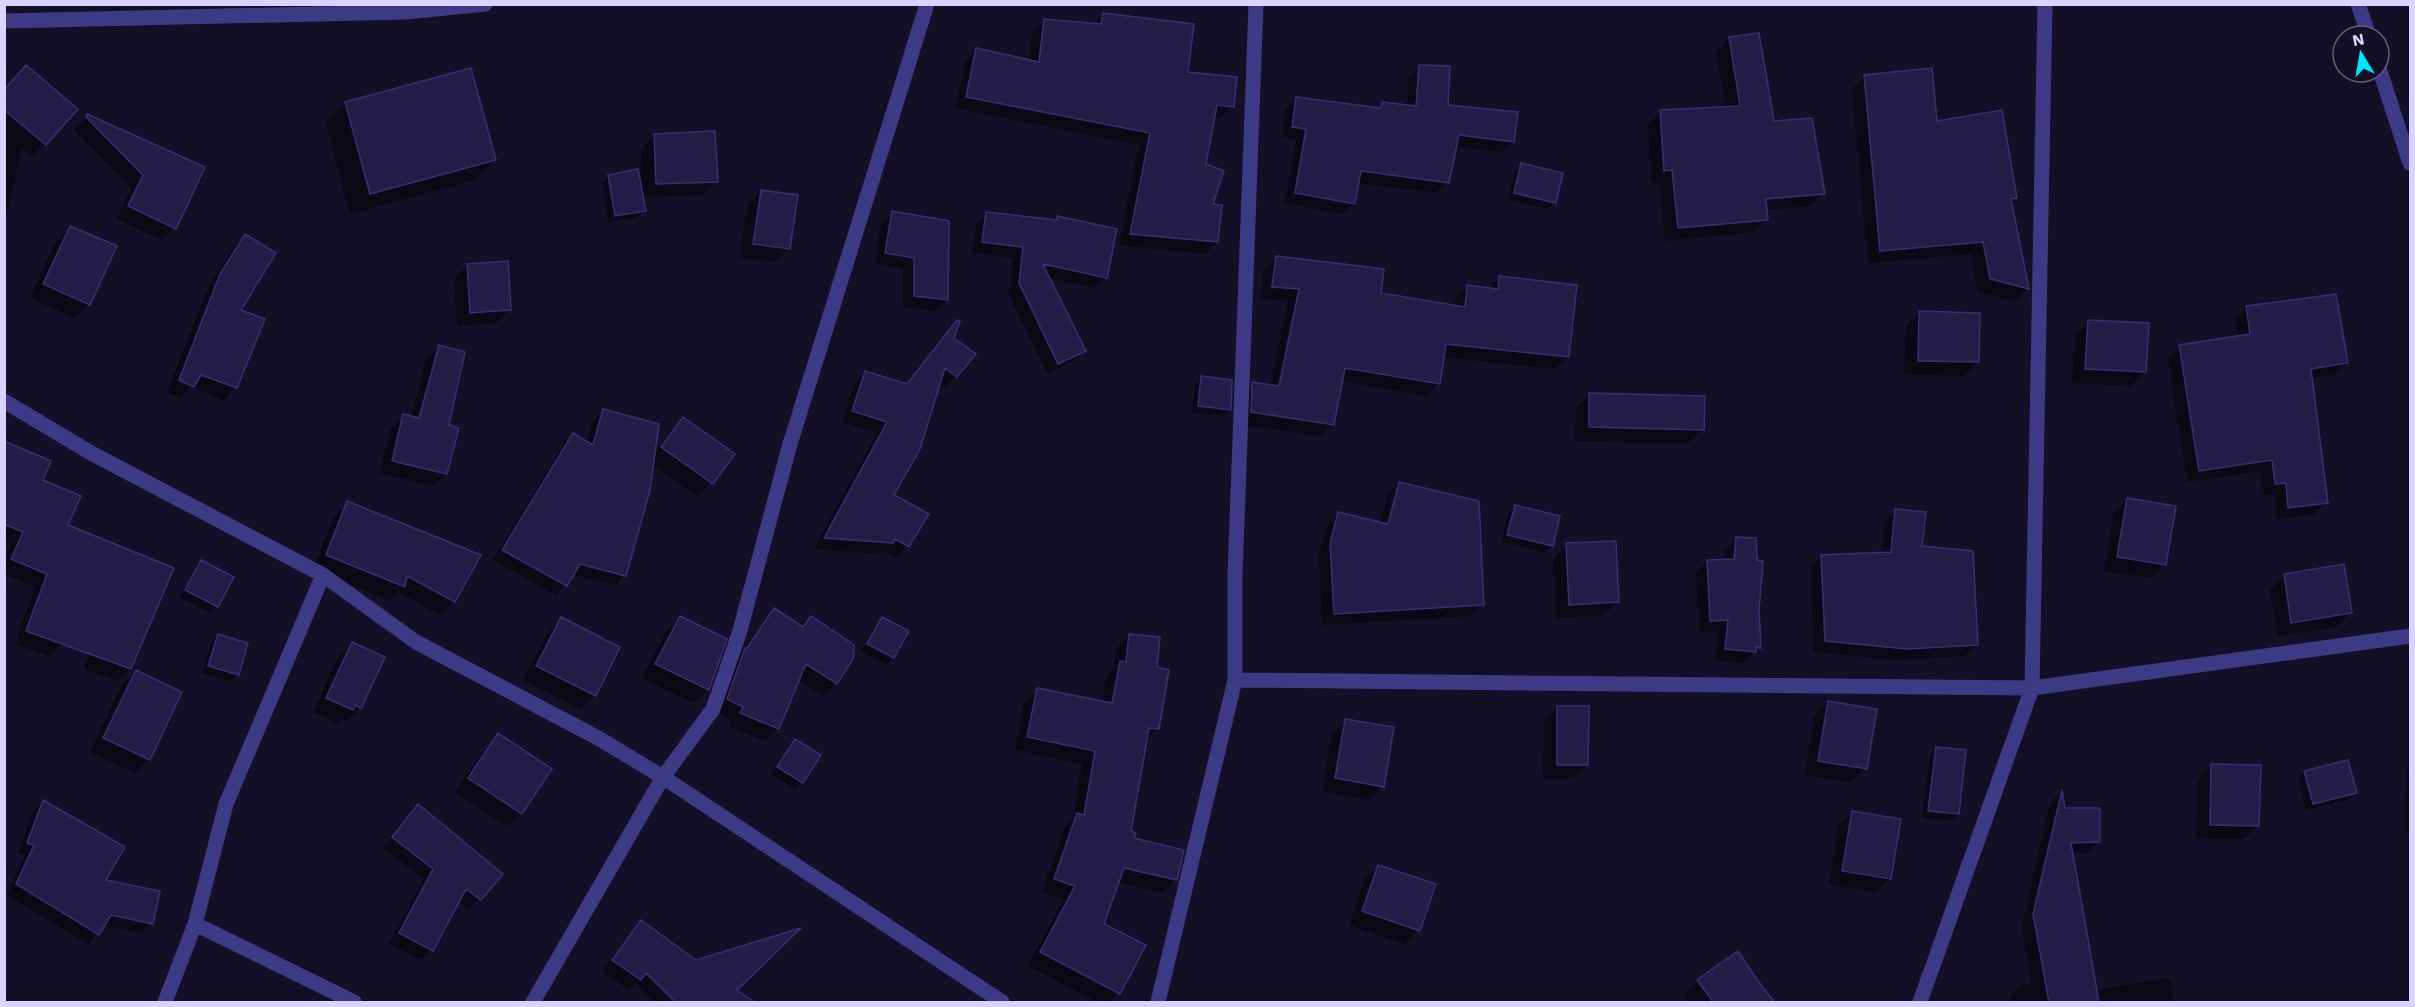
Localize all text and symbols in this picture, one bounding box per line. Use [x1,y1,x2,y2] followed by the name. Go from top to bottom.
[2331,24,2391,84] north arrow
[2351,29,2366,50] text: N

